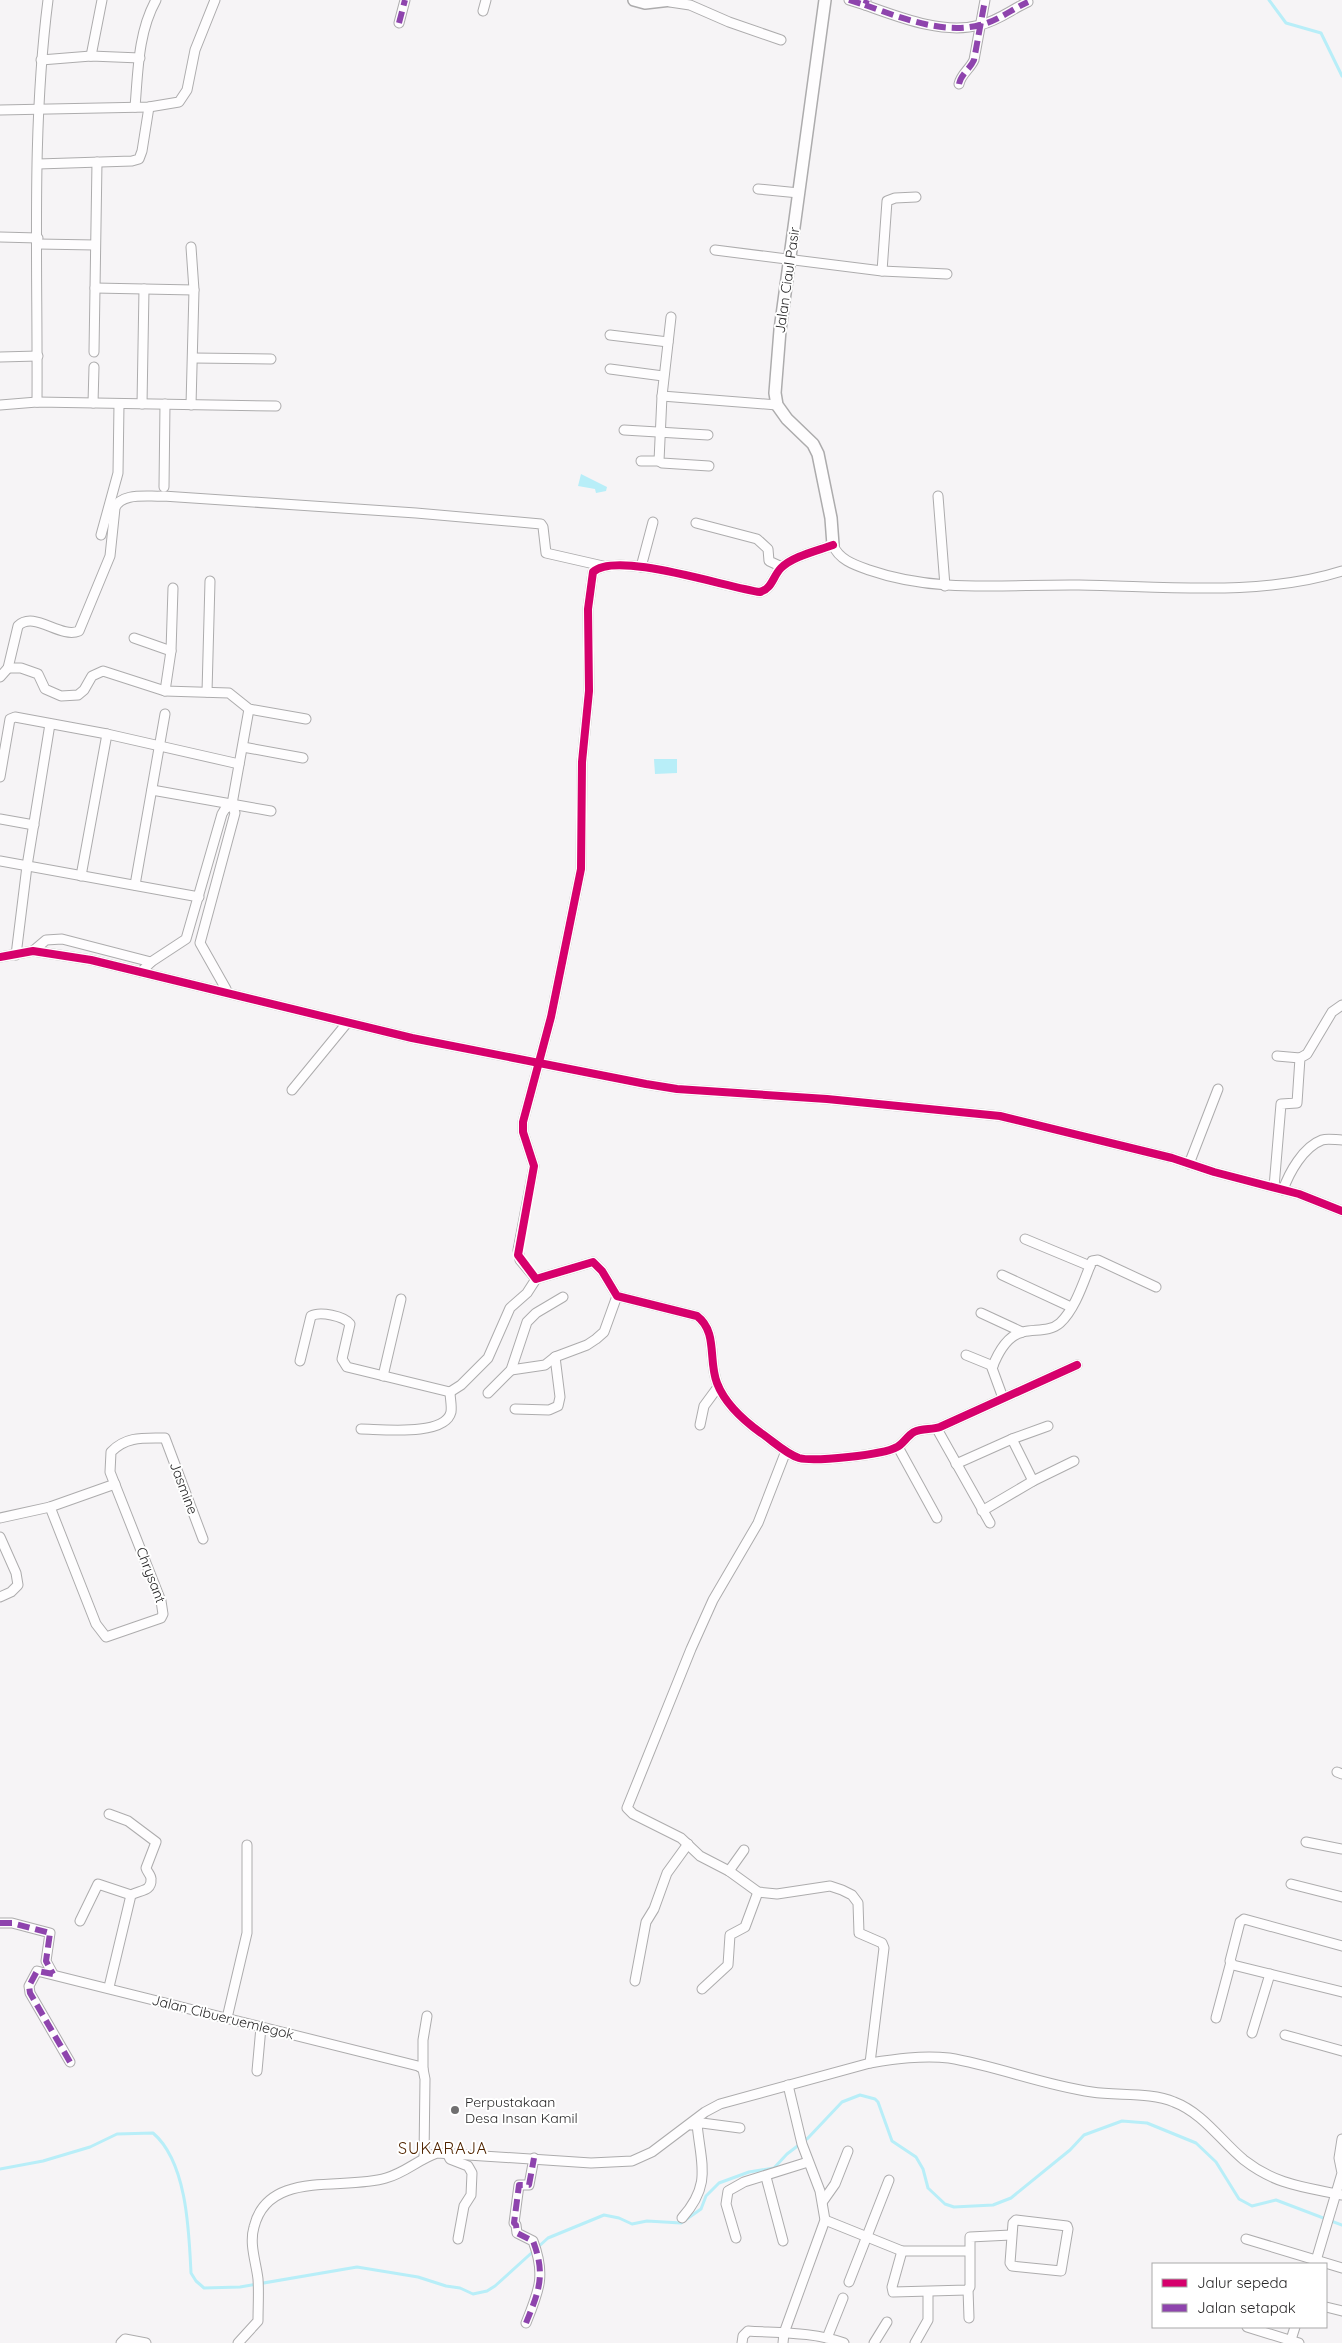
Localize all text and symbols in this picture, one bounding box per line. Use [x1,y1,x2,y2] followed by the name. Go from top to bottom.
[771,225,803,334] street label: Jalan Ciaul Pasir
[166,1459,202,1517] street label: Jasmine
[132,1545,170,1606] street label: Chrysant
[150,1991,296,2043] street label: Jalan Cibueruemlegok
[465,2093,578,2127] place label: Perpustakaan Desa Insan Kamil
[449,2104,461,2116] marker: Perpustakaan Desa Insan Kamil
[398,2138,488,2158] district label: SUKARAJA
[1152,2263,1327,2328] legend
[1197,2273,1288,2292] text: Jalur sepeda
[1197,2298,1296,2317] text: Jalan setapak

